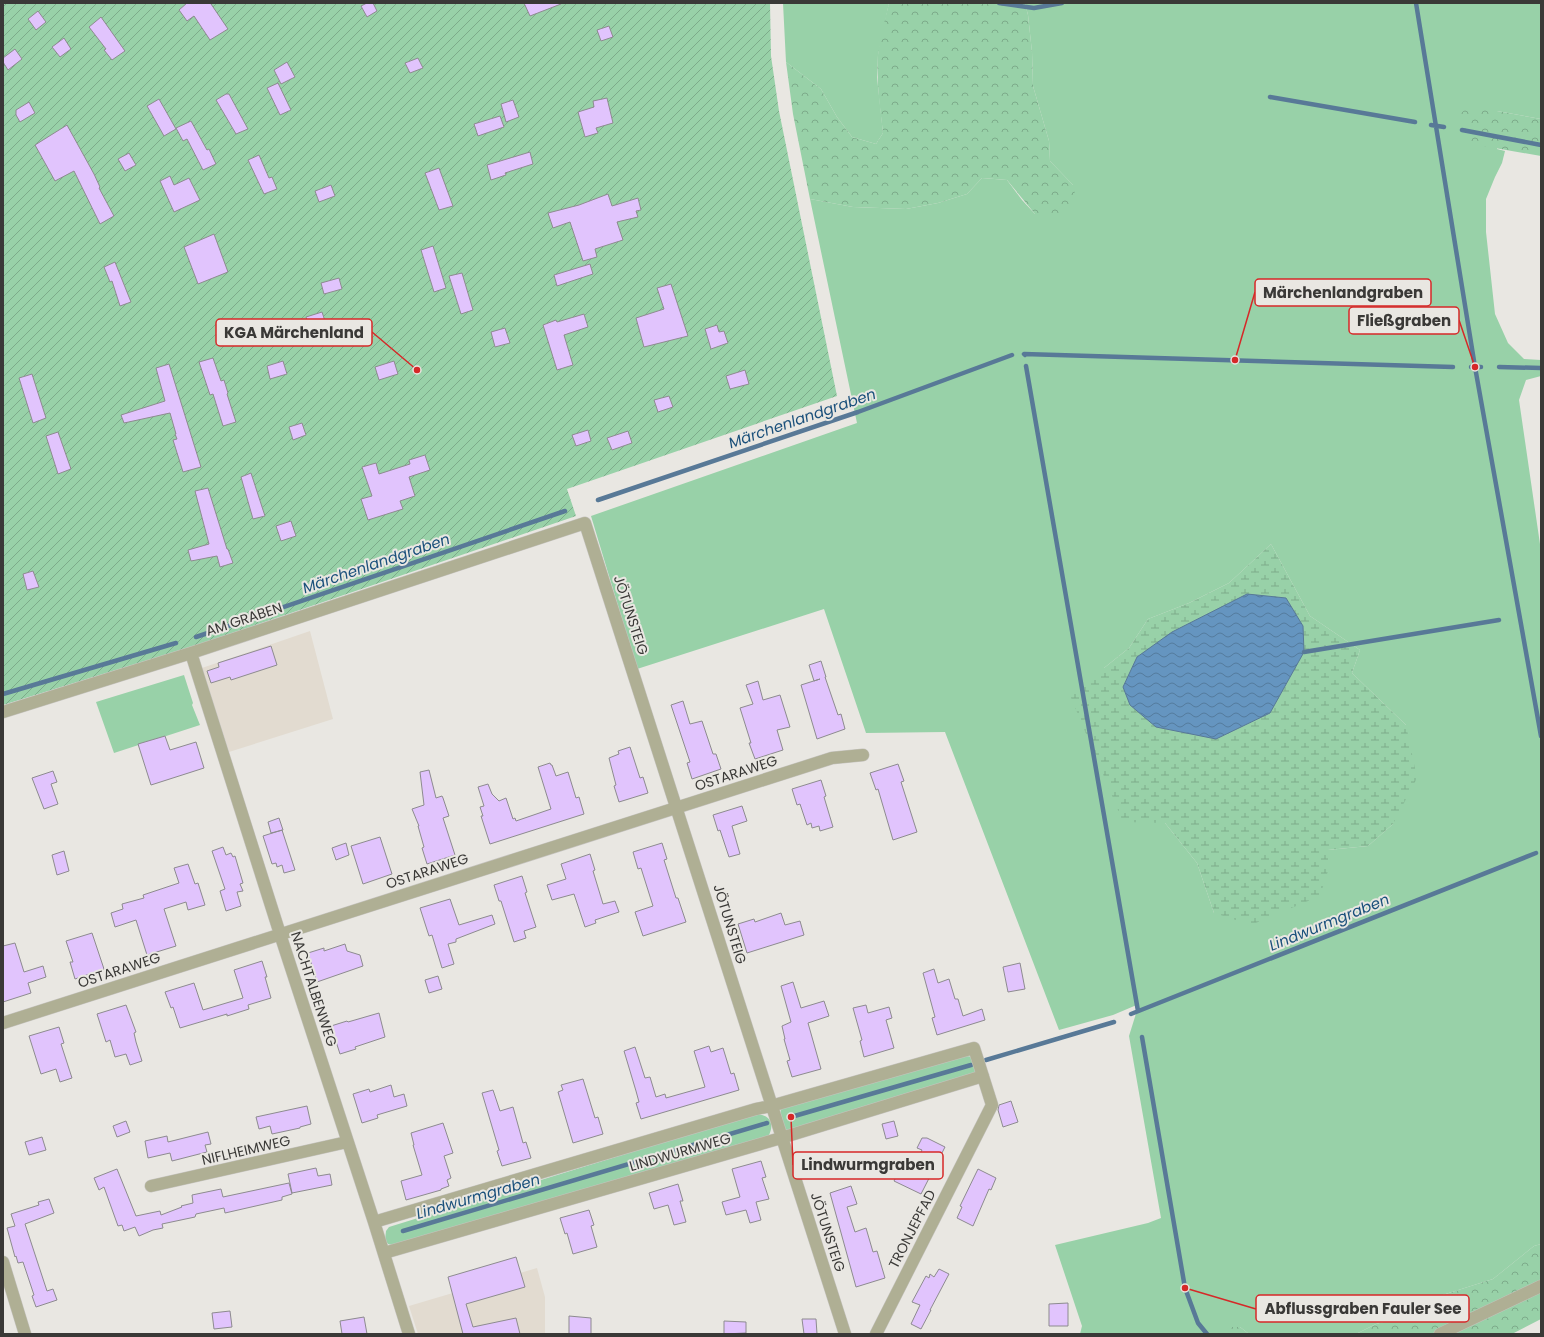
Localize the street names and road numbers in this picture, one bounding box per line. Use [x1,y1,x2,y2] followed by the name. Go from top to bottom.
[609,573,653,657] street label: JÖTUNSTEIG
[203,597,285,641] street label: AM GRABEN
[692,750,780,796] street label: OSTARAWEG
[383,848,471,894] street label: OSTARAWEG
[708,882,752,967] street label: JÖTUNSTEIG
[286,929,342,1049] street label: NACHTALBENWEG
[75,947,163,993] street label: OSTARAWEG
[627,1128,733,1176] street label: LINDWURMWEG
[200,1130,292,1170] street label: NIFLHEIMWEG
[884,1186,940,1272] street label: TRONJEPFAD
[806,1190,850,1274] street label: JÖTUNSTEIG

